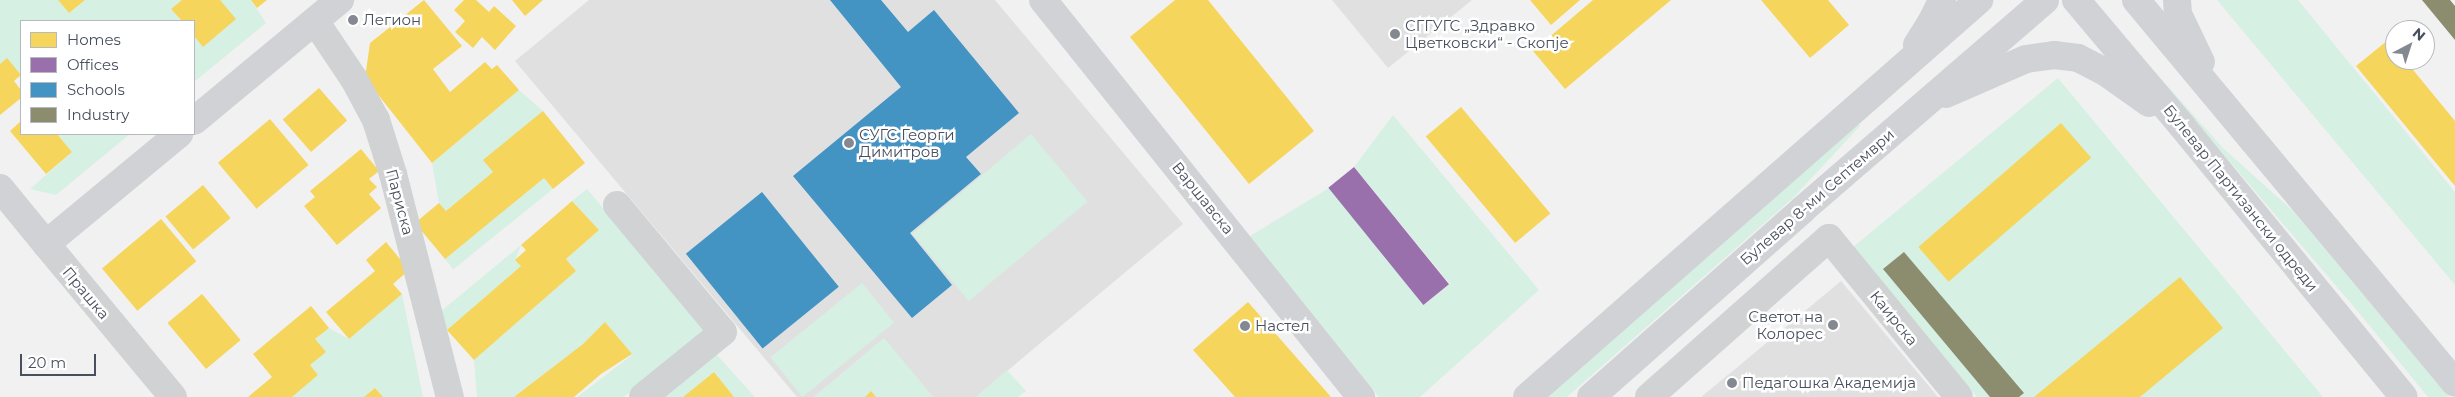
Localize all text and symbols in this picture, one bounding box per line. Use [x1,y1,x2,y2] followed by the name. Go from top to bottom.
[363,11,421,29] place label: Легион
[347,14,359,26] marker: Легион
[1405,16,1569,51] place label: СГГУГС „Здравко Цветковски“ - Скопје
[20,20,195,135] legend
[2385,20,2435,70] north arrow
[2409,24,2429,45] text: N
[1389,28,1401,40] marker: СГГУГС „Здравко Цветковски“ - Скопје
[67,30,121,49] text: Homes
[67,55,119,74] text: Offices
[67,80,125,99] text: Schools
[2160,101,2322,295] street label: Булевар Партизански одреди
[67,105,129,124] text: Industry
[859,125,955,160] place label: СУГС Георги Димитров
[1736,125,1898,269] street label: Булевар 8-ми Септември
[843,137,855,149] marker: СУГС Георги Димитров
[1168,158,1238,238] street label: Варшавска
[383,167,417,237] street label: Париска
[59,263,113,323] street label: Прашка
[1866,287,1922,349] street label: Каирска
[1748,307,1823,342] place label: Светот на Колорес
[1255,317,1310,335] place label: Настел
[1827,319,1839,331] marker: Светот на Колорес
[1239,320,1251,332] marker: Настел
[22,344,99,376] scale bar
[28,353,66,372] text: 20 m
[1742,374,1916,392] place label: Педагошка Академија
[1726,377,1738,389] marker: Педагошка Академија

